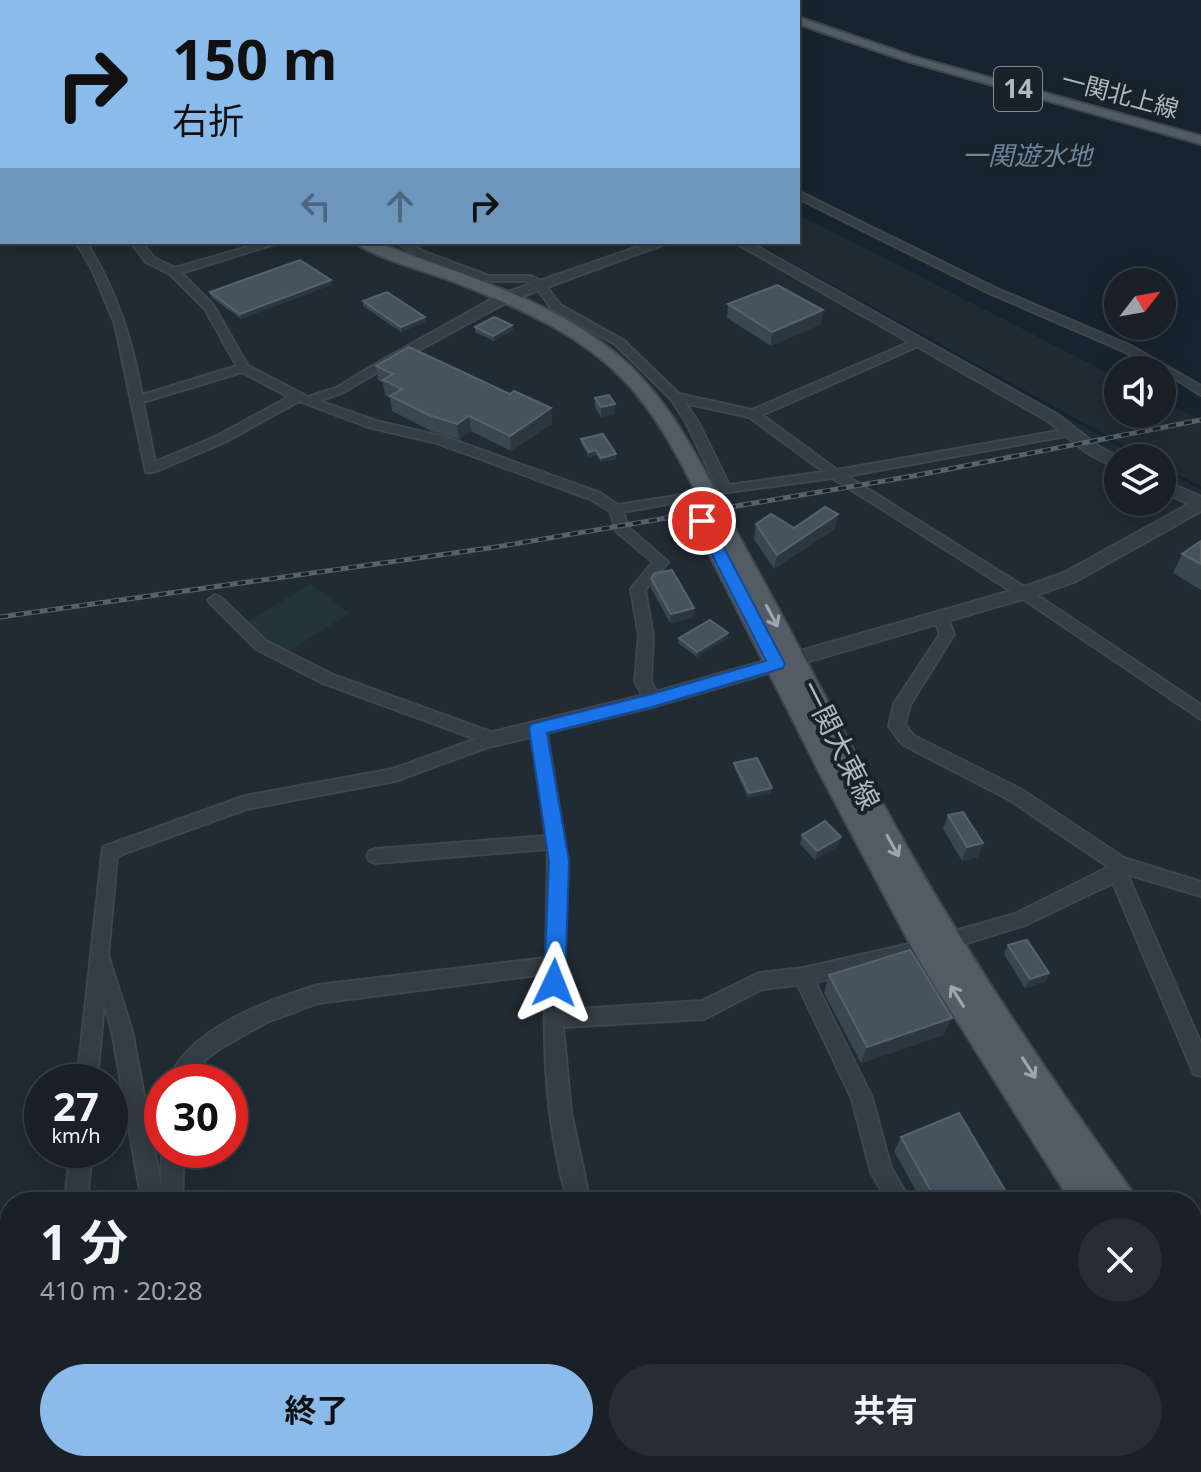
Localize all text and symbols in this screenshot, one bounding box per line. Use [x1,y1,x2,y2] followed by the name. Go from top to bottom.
[172,20,337,96] text: 150 m
[40,32,144,136] icon: right
[1058,62,1183,125] street label: 一関北上線
[994,67,1042,111] road number: 14
[172,96,244,145] text: 右折
[962,137,1095,173] water label: 一関遊水地
[294,184,338,228] icon: left
[378,184,422,228] icon: ahead
[462,184,506,228] icon: right
[1104,268,1176,340] north arrow
[1104,268,1176,516] map controls
[1104,356,1176,428] button: sound
[1104,444,1176,516] button: layers
[668,487,736,555] pin
[680,499,724,543] icon: arrive
[765,604,781,627] one-way arrow
[792,674,890,816] street label: 一関大東線
[886,834,902,857] one-way arrow
[512,941,596,1025] position arrow
[948,985,965,1007] one-way arrow
[1021,1056,1037,1079] one-way arrow
[144,1064,248,1168] speed limit sign: 30
[53,1078,99,1133] text: 27
[51,1122,101,1149] text: km/h
[40,1209,128,1274] text: 1 分
[1078,1218,1162,1302] button: close
[40,1272,203,1308] text: 410 m · 20:28
[40,1364,593,1456] button: 終了
[609,1364,1162,1456] button: 共有

